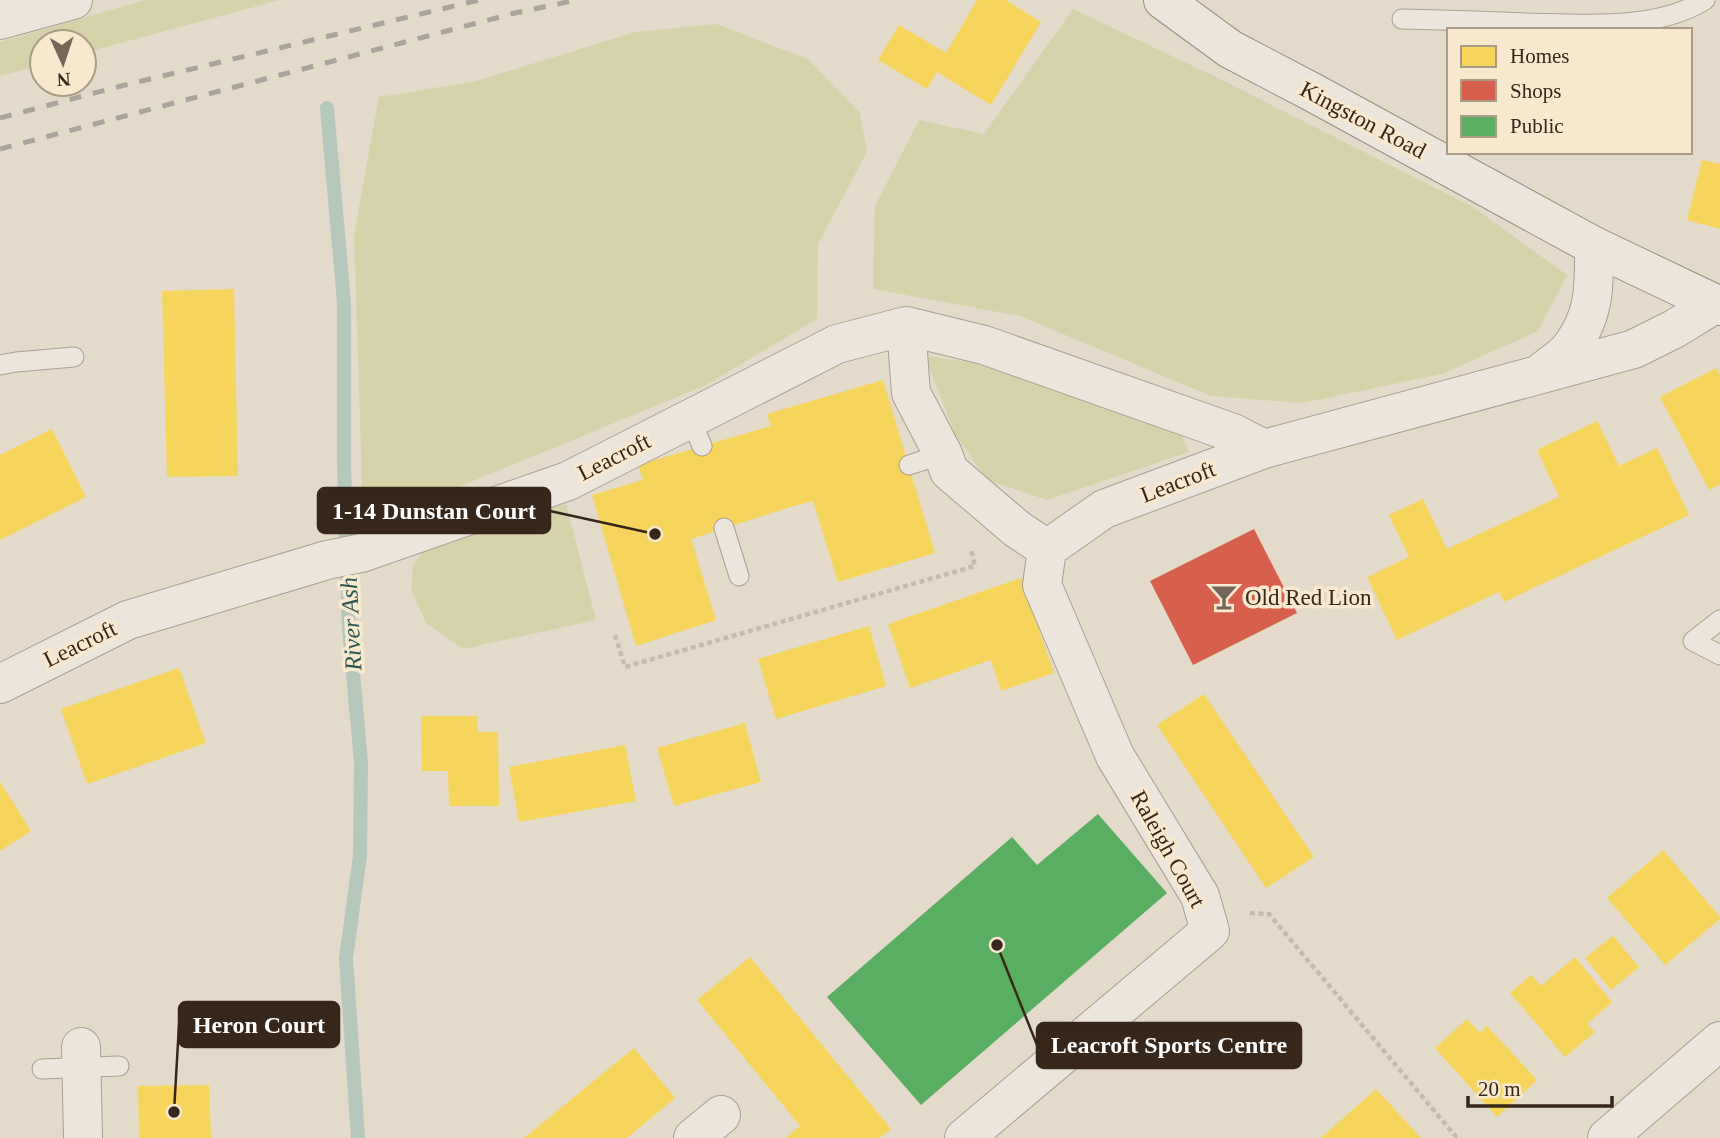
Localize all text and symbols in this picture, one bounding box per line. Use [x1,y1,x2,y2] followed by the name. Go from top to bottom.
[28,28,98,98] north arrow
[1447,28,1692,154] legend
[1510,44,1570,68] text: Homes
[56,69,71,90] text: N
[1296,76,1431,164] street label: Kingston Road
[1510,79,1561,103] text: Shops
[1510,114,1564,138] text: Public
[574,428,655,486] street label: Leacroft
[1137,456,1219,508] street label: Leacroft
[318,488,550,533] callout: 1-14 Dunstan Court
[332,498,536,524] text: 1-14 Dunstan Court
[336,577,366,672] water label: River Ash
[1209,582,1239,612] bar icon: Old Red Lion
[1245,585,1372,610] place label: Old Red Lion
[40,615,121,672] street label: Leacroft
[1126,786,1211,912] street label: Raleigh Court
[179,1002,339,1047] callout: Heron Court
[193,1012,325,1038] text: Heron Court
[1037,1023,1301,1068] callout: Leacroft Sports Centre
[1051,1032,1288,1058] text: Leacroft Sports Centre
[1468,1064,1612,1108] scale bar
[1478,1077,1521,1101] text: 20 m

